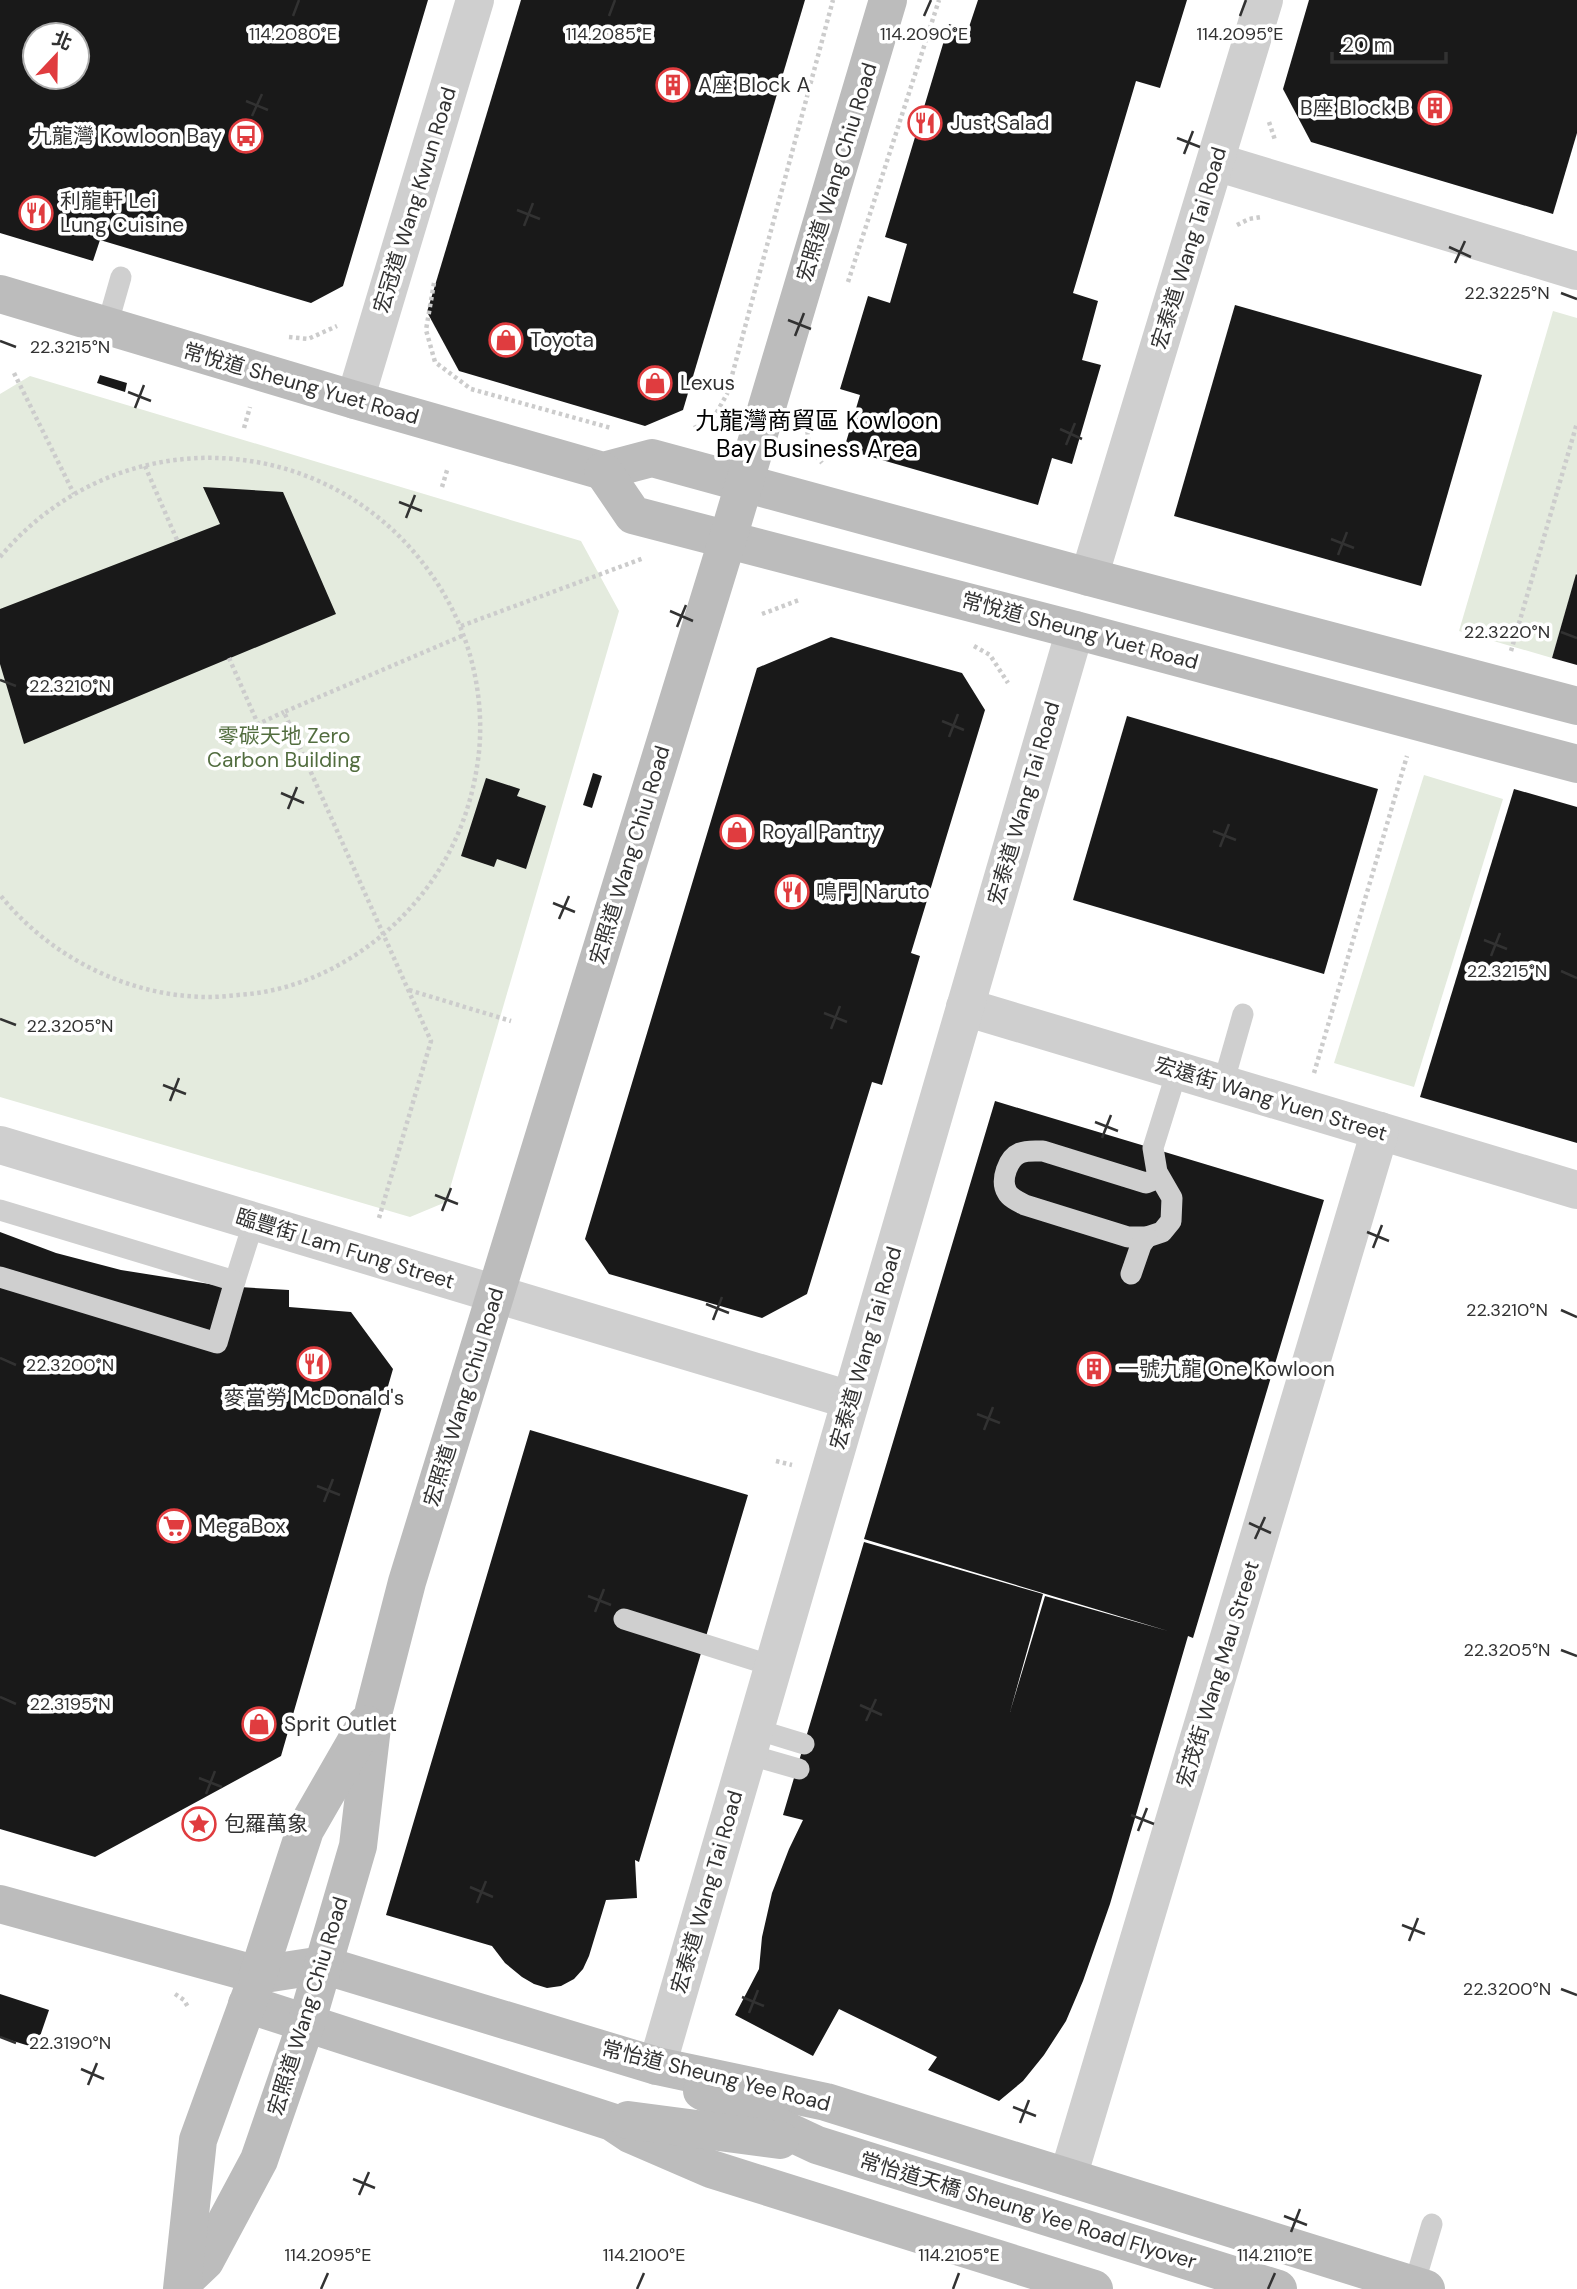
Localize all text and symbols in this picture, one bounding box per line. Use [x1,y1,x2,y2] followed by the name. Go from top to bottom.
[21,21,91,91] north arrow
[1332,21,1446,65] scale bar
[249,22,337,46] text: 114.2080°E
[566,22,652,46] text: 114.2085°E
[880,22,968,46] text: 114.2090°E
[1197,22,1283,46] text: 114.2095°E
[49,26,76,56] text: 北
[1342,31,1393,59] text: 20 m
[790,59,884,285] street label: 宏照道 Wang Chiu Road
[654,66,692,104] building icon: A座 Block A
[698,71,811,99] place label: A座 Block A
[367,84,463,316] street label: 宏冠道 Wang Kwun Road
[1416,89,1454,127] building icon: B座 Block B
[1300,94,1410,122] place label: B座 Block B
[906,104,944,142] restaurant icon: Just Salad
[950,109,1049,137] place label: Just Salad
[227,117,265,155] bus stop icon: 九龍灣 Kowloon Bay
[31,122,222,150] place label: 九龍灣 Kowloon Bay
[1145,144,1233,352] street label: 宏泰道 Wang Tai Road
[60,187,184,239] place label: 利龍軒 Lei Lung Cuisine
[17,194,55,232] restaurant icon: 利龍軒 Lei Lung Cuisine
[1464,281,1550,305] text: 22.3225°N
[487,321,525,359] shop icon: Toyota
[530,326,594,354] place label: Toyota
[30,335,110,359] text: 22.3215°N
[180,337,422,431] street label: 常悅道 Sheung Yuet Road
[636,364,674,402] shop icon: Lexus
[680,369,735,397] place label: Lexus
[695,405,939,464] district label: 九龍灣商貿區 Kowloon Bay Business Area
[958,586,1202,676] street label: 常悅道 Sheung Yuet Road
[1464,620,1550,644] text: 22.3220°N
[29,674,111,698] text: 22.3210°N
[982,698,1066,908] street label: 宏泰道 Wang Tai Road
[207,722,361,774] park label: 零碳天地 Zero Carbon Building
[583,742,677,968] street label: 宏照道 Wang Chiu Road
[718,813,756,851] shop icon: Royal Pantry
[762,818,881,846] place label: Royal Pantry
[773,873,811,911] restaurant icon: 鳴門 Naruto
[816,878,930,906] place label: 鳴門 Naruto
[1467,959,1547,983] text: 22.3215°N
[26,1014,114,1038] text: 22.3205°N
[1151,1050,1391,1148] street label: 宏遠街 Wang Yuen Street
[232,1202,458,1296] street label: 臨豐街 Lam Fung Street
[824,1243,908,1453] street label: 宏泰道 Wang Tai Road
[417,1284,511,1510] street label: 宏照道 Wang Chiu Road
[1466,1298,1548,1322] text: 22.3210°N
[295,1345,333,1383] restaurant icon: 麥當勞 McDonald's
[1075,1350,1113,1388] building icon: 一號九龍 One Kowloon
[26,1353,114,1377] text: 22.3200°N
[1118,1355,1335,1383] place label: 一號九龍 One Kowloon
[224,1384,404,1412] place label: 麥當勞 McDonald's
[155,1507,193,1545] supermarket icon: MegaBox
[198,1512,286,1540] place label: MegaBox
[1170,1558,1266,1790] street label: 宏茂街 Wang Mau Street
[1463,1638,1551,1662] text: 22.3205°N
[29,1692,111,1716] text: 22.3195°N
[240,1705,278,1743] shop icon: Sprit Outlet
[284,1710,397,1738] place label: Sprit Outlet
[665,1787,749,1997] street label: 宏泰道 Wang Tai Road
[180,1805,218,1843] place icon: 包羅萬象
[224,1810,308,1838] place label: 包羅萬象
[261,1893,355,2119] street label: 宏照道 Wang Chiu Road
[1463,1977,1551,2001] text: 22.3200°N
[29,2031,111,2055] text: 22.3190°N
[599,2034,833,2118] street label: 常怡道 Sheung Yee Road
[856,2146,1200,2276] street label: 常怡道天橋 Sheung Yee Road Flyover
[285,2243,371,2267] text: 114.2095°E
[603,2243,685,2267] text: 114.2100°E
[918,2243,1000,2267] text: 114.2105°E
[1237,2243,1313,2267] text: 114.2110°E

